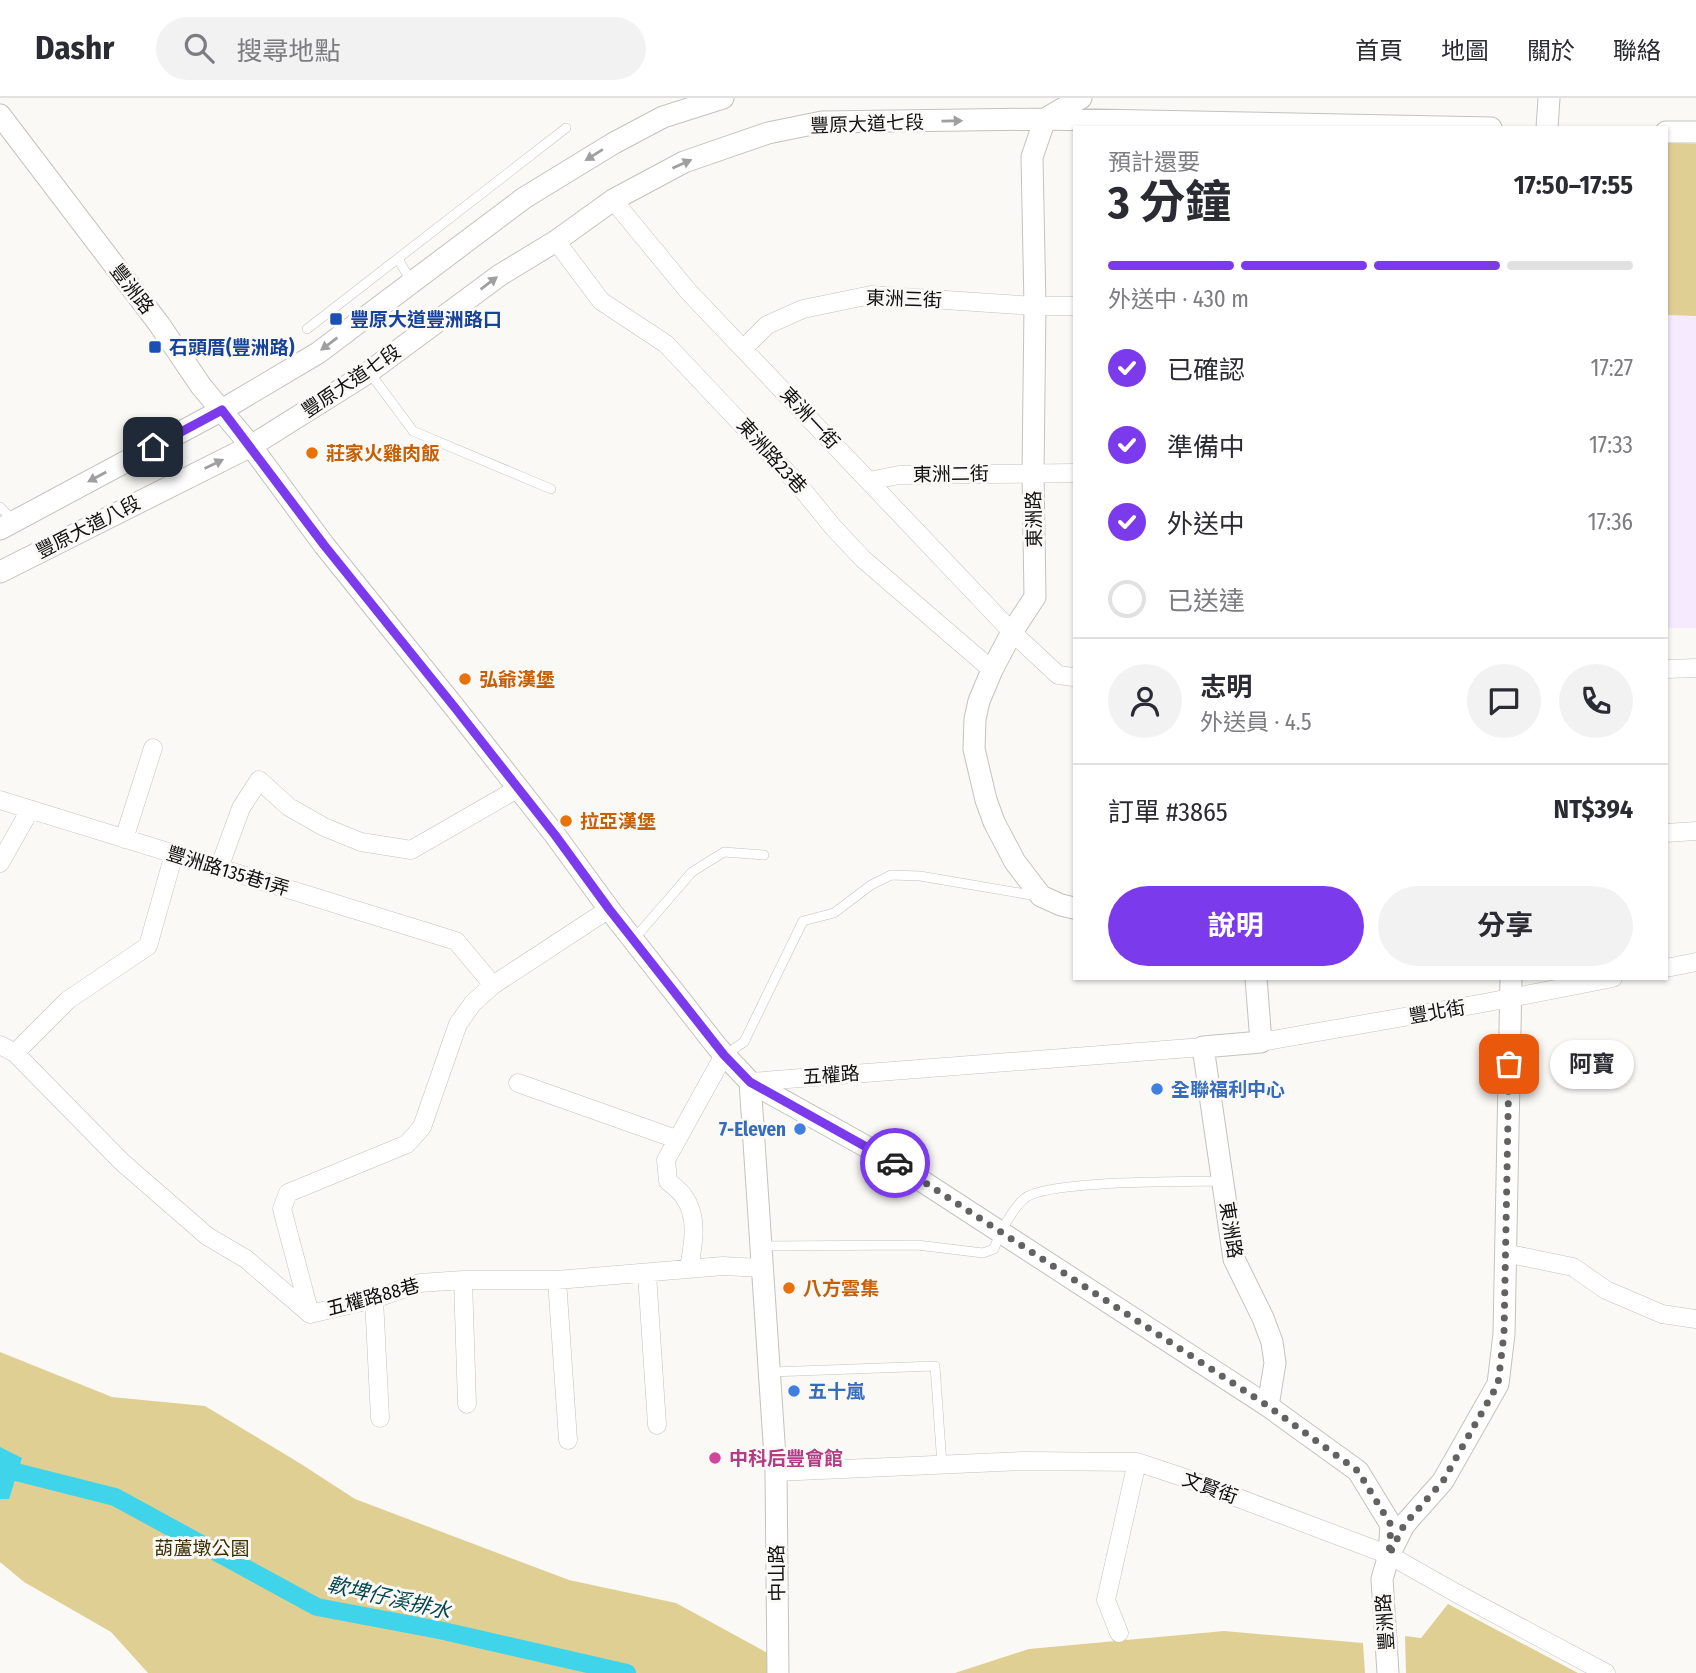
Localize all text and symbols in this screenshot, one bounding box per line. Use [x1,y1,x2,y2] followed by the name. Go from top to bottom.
[156,17,646,80] search box
[35,28,114,68] text: Dashr
[180,29,218,67] icon: search
[236,36,340,67] text: 搜尋地點
[1355,37,1403,65] text: 首頁
[1441,37,1489,65] text: 地圖
[1527,37,1575,65] text: 關於
[1613,37,1661,65] text: 聯絡
[810,111,924,137] street label: 豐原大道七段
[941,115,963,126] one-way arrow
[1108,148,1200,176] text: 預計還要
[584,149,604,162] one-way arrow
[672,158,692,170] one-way arrow
[1514,170,1633,201] text: 17:50–17:55
[1108,175,1231,230] text: 3 分鐘
[105,259,159,319] street label: 豐洲路
[480,276,498,290] one-way arrow
[1108,285,1249,313] text: 外送中 · 430 m
[866,286,942,312] street label: 東洲三街
[350,308,502,331] place label: 豐原大道豐洲路口
[328,311,344,327] marker: 豐原大道豐洲路口
[169,336,295,359] place label: 石頭厝(豐洲路)
[321,337,339,352] one-way arrow
[147,339,163,355] marker: 石頭厝(豐洲路)
[297,340,405,422] street label: 豐原大道七段
[1108,349,1146,387] icon: check
[1591,354,1633,382] text: 17:27
[1167,355,1245,386] text: 已確認
[776,382,844,454] street label: 東洲一街
[732,414,812,498] street label: 東洲路23巷
[123,417,183,477] pin
[1108,426,1146,464] icon: check
[134,428,172,466] icon: home
[1589,431,1633,459] text: 17:33
[1167,432,1245,463] text: 準備中
[326,442,440,465] place label: 莊家火雞肉飯
[304,445,320,461] marker: 莊家火雞肉飯
[204,459,224,470] one-way arrow
[913,462,989,486] street label: 東洲二街
[87,471,107,483] one-way arrow
[1022,490,1046,548] street label: 東洲路
[32,491,144,563] street label: 豐原大道八段
[1108,503,1146,541] icon: check
[1588,508,1633,536] text: 17:36
[1167,509,1245,540] text: 外送中
[1167,586,1245,617] text: 已送達
[1108,664,1182,738] button: person
[1467,664,1541,738] button: chat
[1559,664,1633,738] button: phone
[479,668,555,691] place label: 弘爺漢堡
[457,671,473,687] marker: 弘爺漢堡
[1200,672,1252,703] text: 志明
[1200,708,1311,736] text: 外送員 · 4.5
[1554,794,1633,825] text: NT$394
[1108,797,1228,828] text: 訂單 #3865
[580,810,656,833] place label: 拉亞漢堡
[558,813,574,829] marker: 拉亞漢堡
[164,841,292,901] street label: 豐洲路135巷1弄
[1108,886,1364,966] button: 說明
[1378,886,1633,966] button: 分享
[1407,996,1467,1028] street label: 豐北街
[1479,1034,1539,1094] pin
[1551,1040,1635,1088] callout: 阿寶
[1490,1045,1528,1083] icon: bag
[1569,1050,1615,1078] text: 阿寶
[802,1062,860,1088] street label: 五權路
[1171,1078,1285,1101] place label: 全聯福利中心
[1149,1081,1165,1097] marker: 全聯福利中心
[719,1118,786,1141] place label: 7-Eleven
[792,1121,808,1137] marker: 7-Eleven
[860,1128,930,1198] courier
[876,1144,914,1182] icon: car
[1215,1200,1247,1260] street label: 東洲路
[324,1274,422,1320] street label: 五權路88巷
[803,1277,879,1300] place label: 八方雲集
[781,1280,797,1296] marker: 八方雲集
[808,1380,865,1403] place label: 五十嵐
[786,1383,802,1399] marker: 五十嵐
[729,1447,843,1470] place label: 中科后豐會館
[707,1450,723,1466] marker: 中科后豐會館
[1179,1467,1241,1509] street label: 文賢街
[154,1537,250,1560] park label: 葫蘆墩公園
[765,1544,789,1602] street label: 中山路
[325,1571,454,1625] water label: 軟埤仔溪排水
[1372,1593,1398,1651] street label: 豐洲路

